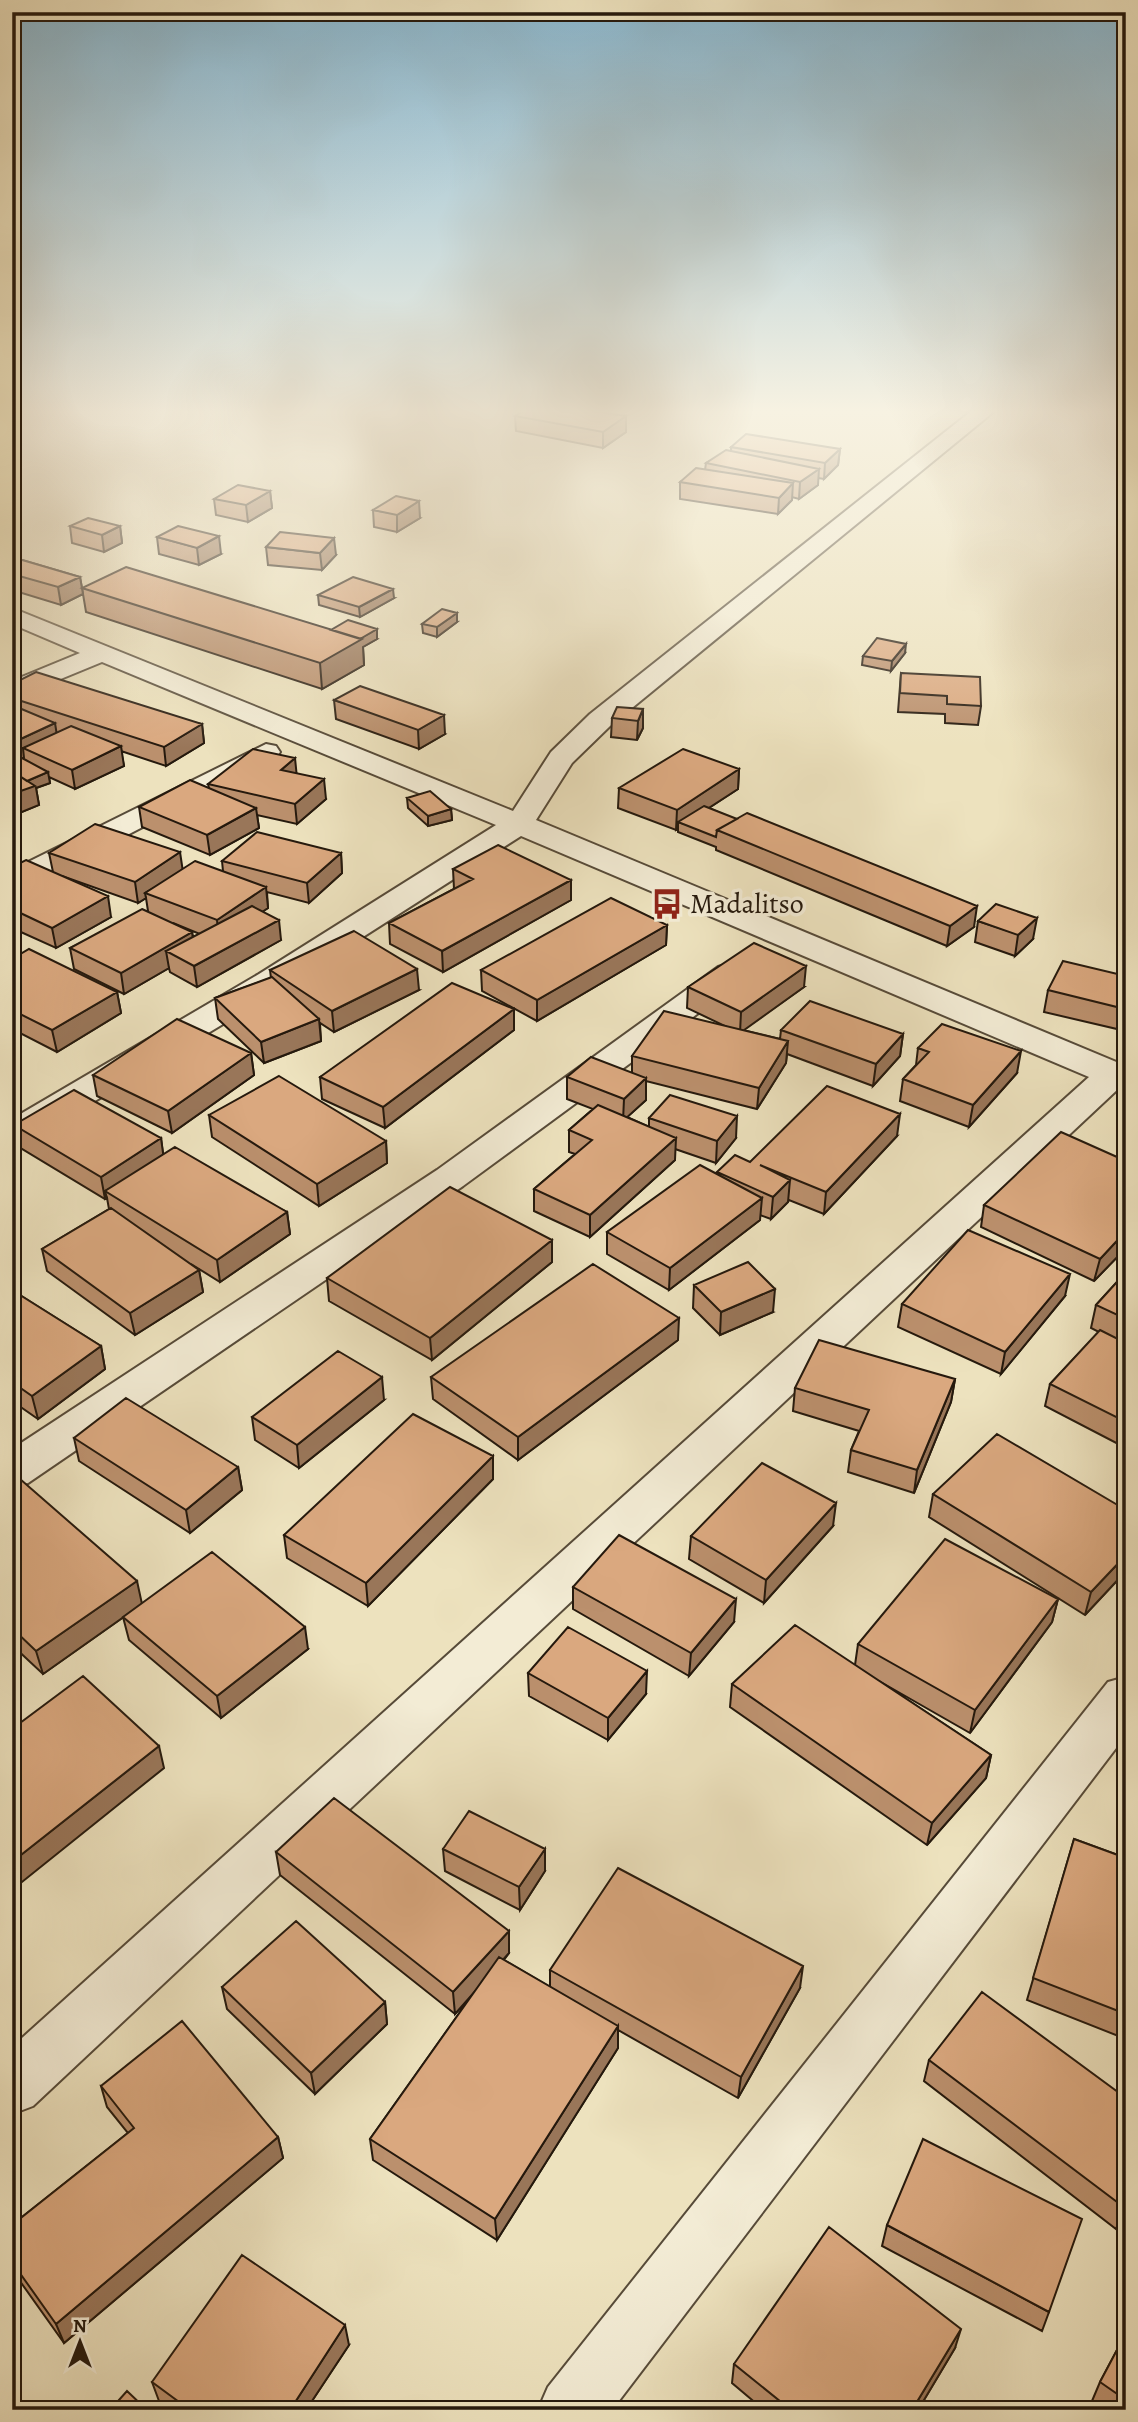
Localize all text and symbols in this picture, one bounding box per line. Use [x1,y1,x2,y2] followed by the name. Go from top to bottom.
[690,885,804,923] place label: Madalitso
[650,887,684,921] bus stop icon: Madalitso
[46,2306,116,2376] north arrow
[73,2313,87,2339] text: N

